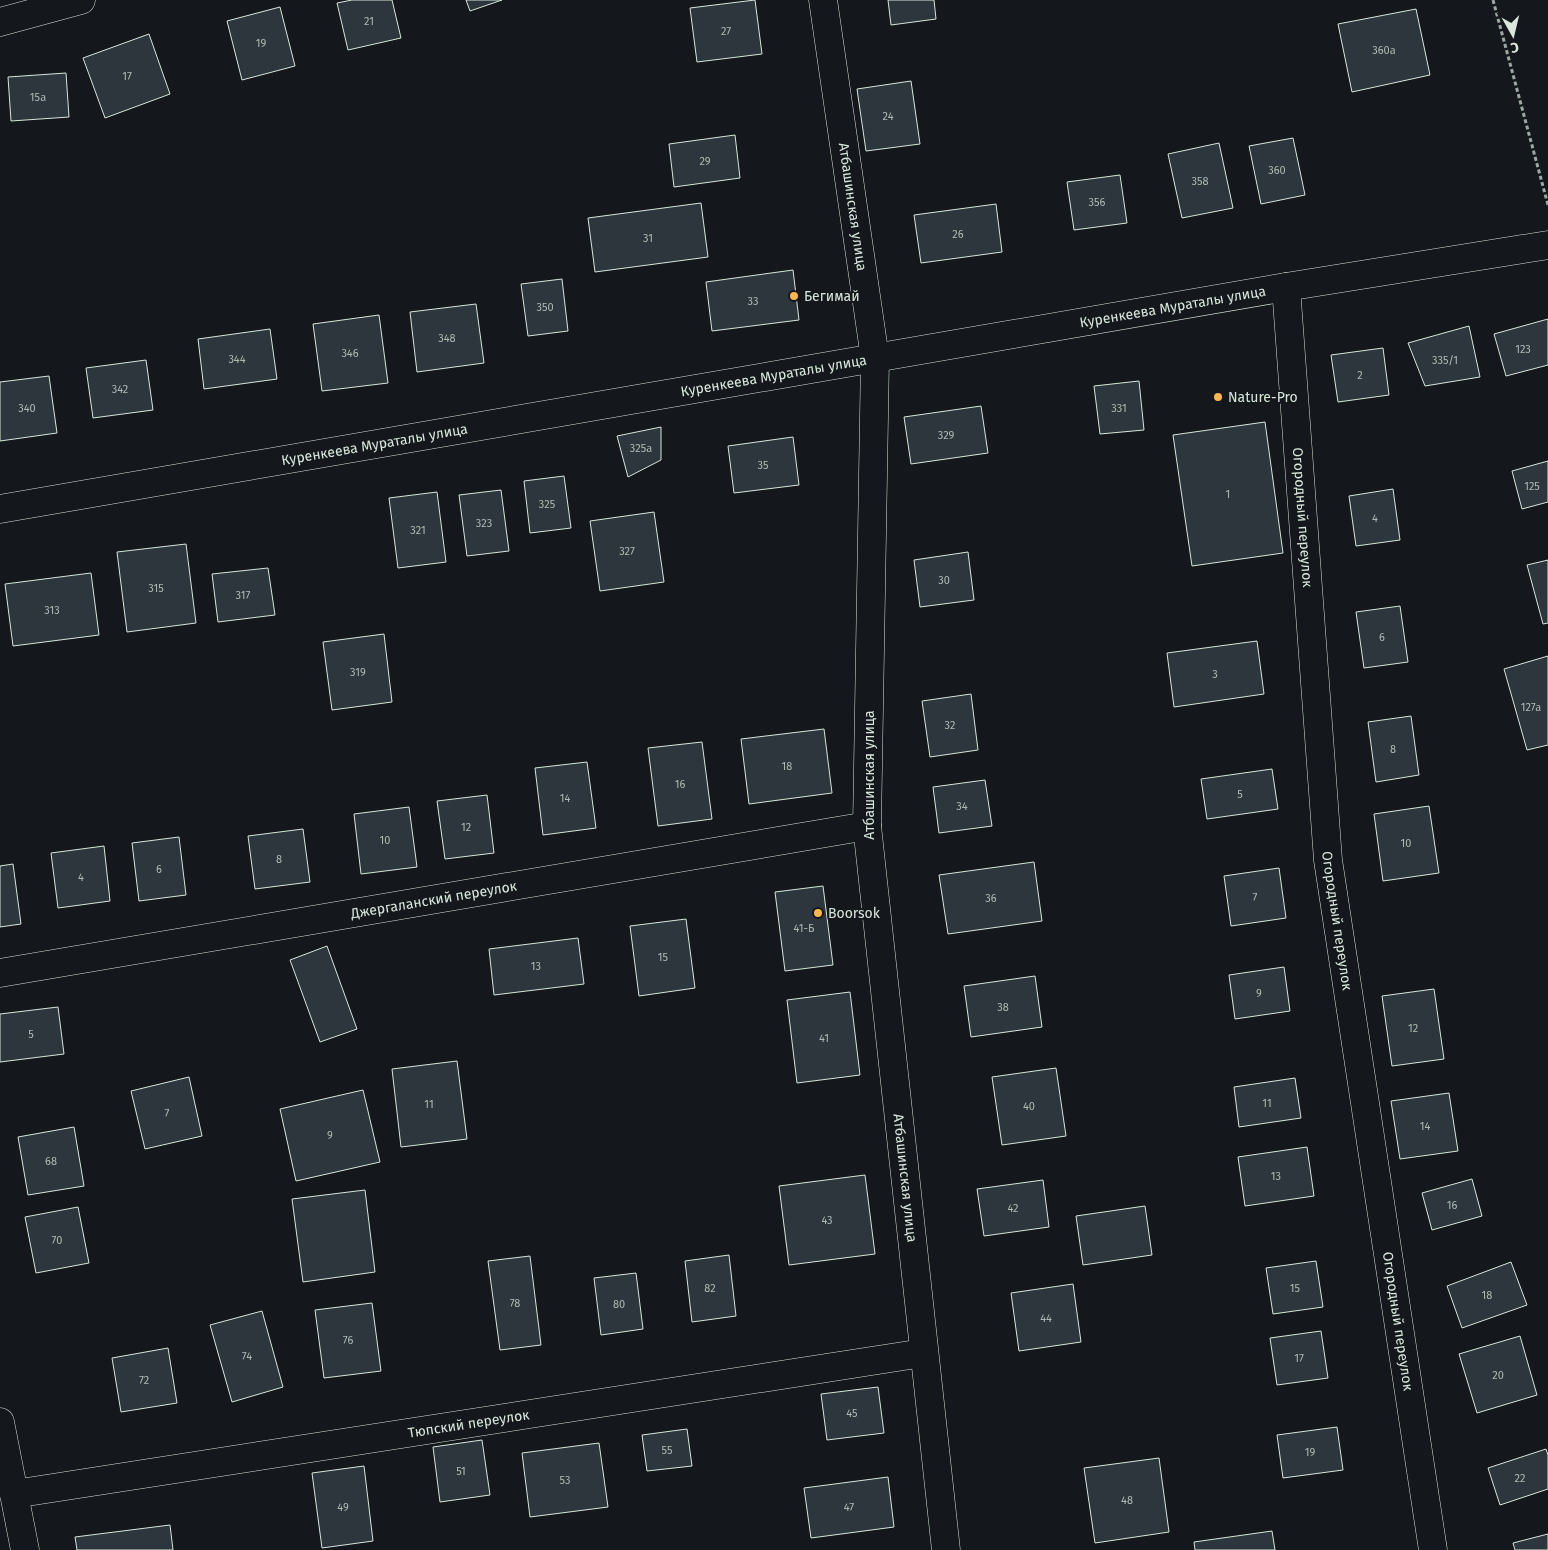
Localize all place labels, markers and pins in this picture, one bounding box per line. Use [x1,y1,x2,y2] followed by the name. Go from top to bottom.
[804,288,860,305] place label: Бегимай
[788,290,800,302] marker: Бегимай
[1228,389,1298,406] place label: Nature-Pro
[1212,391,1224,403] marker: Nature-Pro
[828,905,881,922] place label: Boorsok
[812,907,824,919] marker: Boorsok

